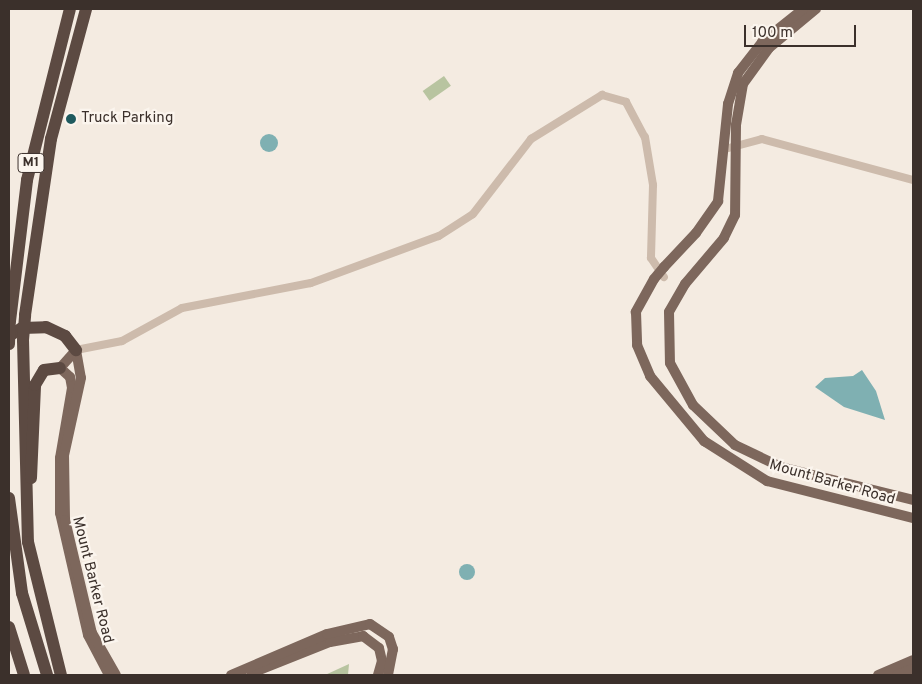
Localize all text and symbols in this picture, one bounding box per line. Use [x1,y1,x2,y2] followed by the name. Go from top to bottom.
[747,15,860,47] scale bar
[752,24,793,43] text: 100 m
[81,110,173,128] place label: Truck Parking
[65,113,77,125] marker: Truck Parking
[17,152,45,174] road number: M1
[767,456,897,510] street label: Mount Barker Road
[68,515,116,645] street label: Mount Barker Road

